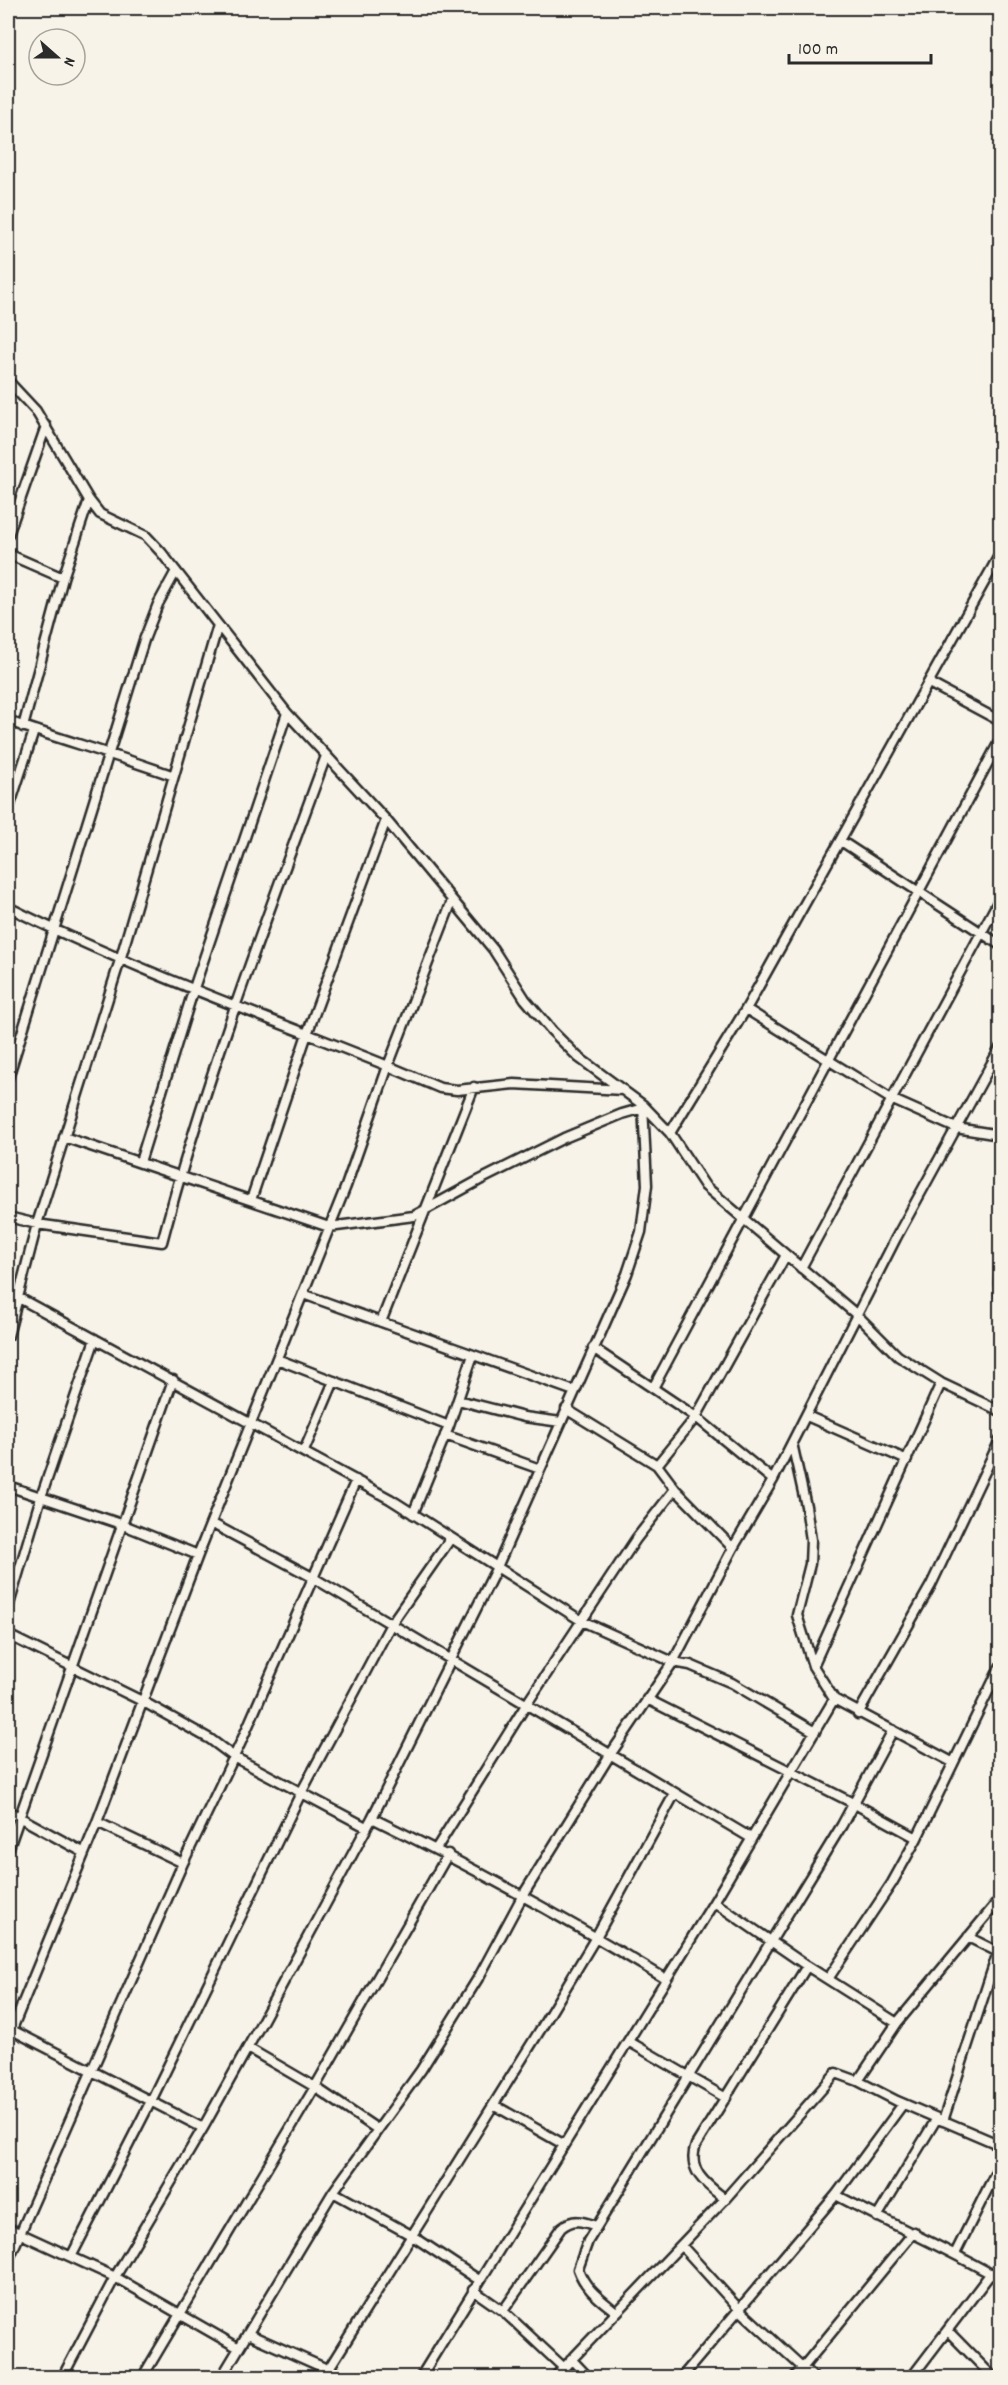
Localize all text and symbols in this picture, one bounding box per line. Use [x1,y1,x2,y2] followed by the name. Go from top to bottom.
[27,27,87,87] north arrow
[789,27,932,65] scale bar
[798,38,838,63] text: 100 m
[56,54,81,69] text: N

